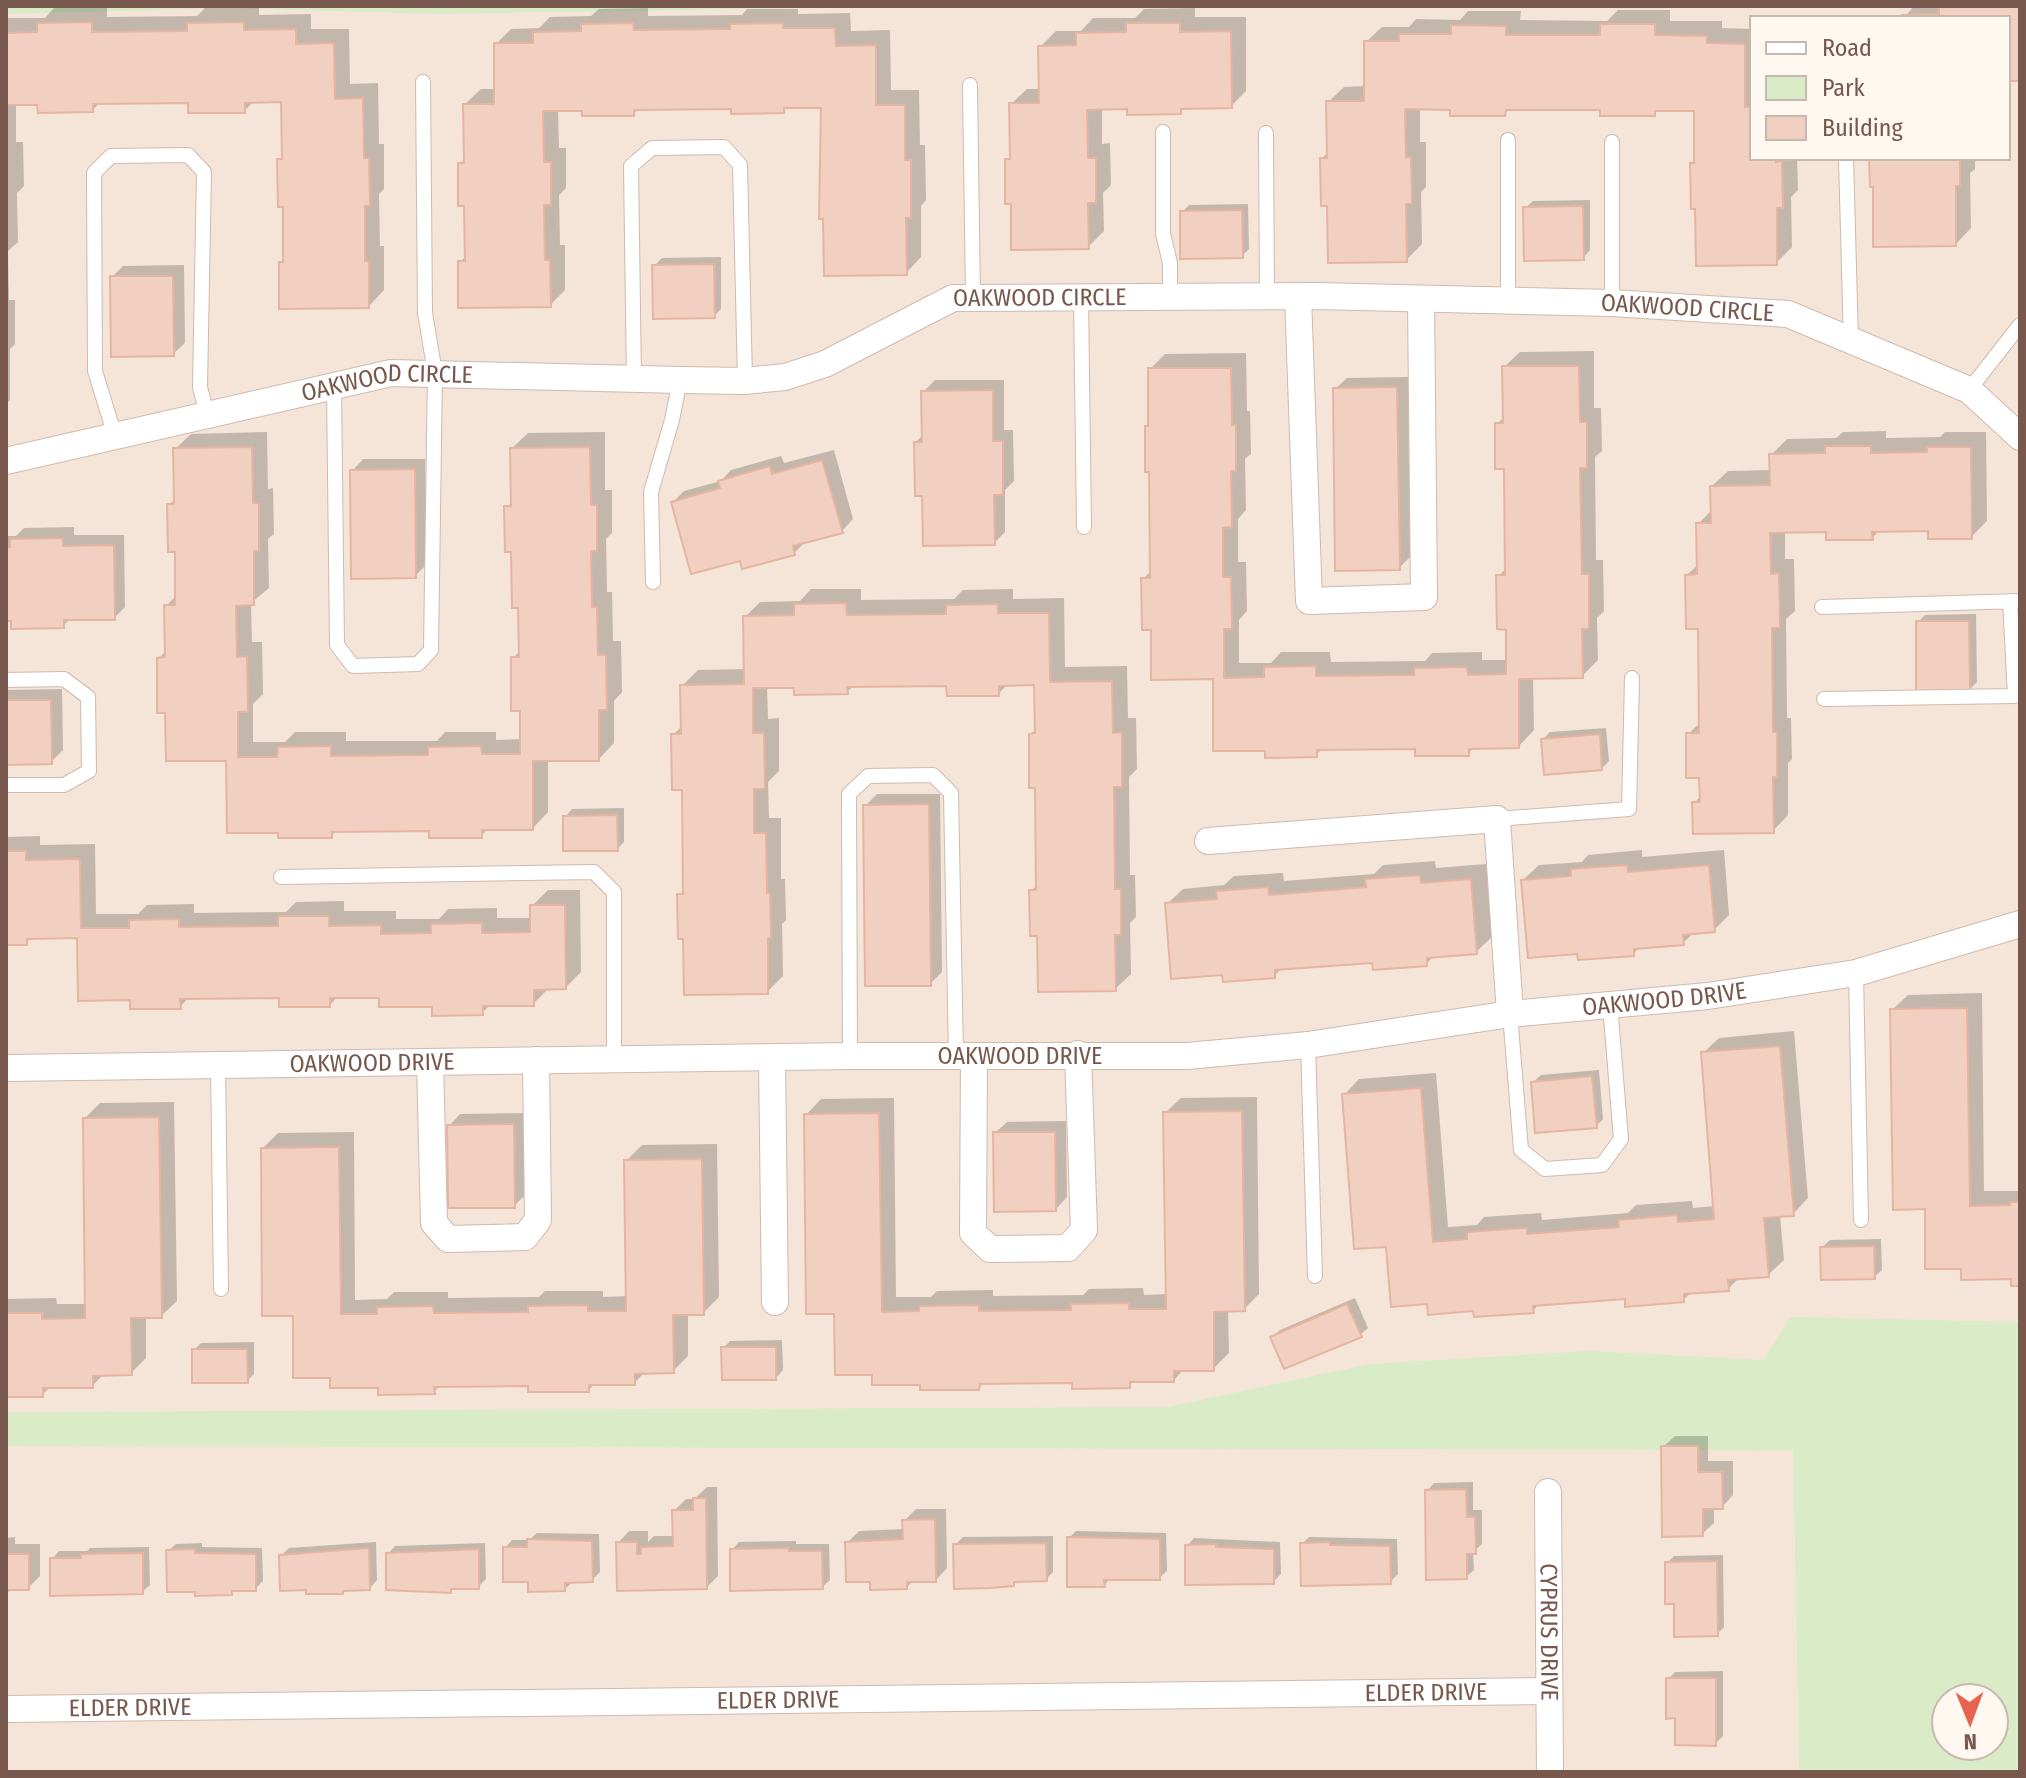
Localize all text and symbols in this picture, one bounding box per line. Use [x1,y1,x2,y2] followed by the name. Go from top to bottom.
[1750,16,2010,160] legend
[1822,34,1872,62] text: Road
[1822,74,1865,102] text: Park
[1822,114,1904,142] text: Building
[953,283,1126,312] street label: OAKWOOD CIRCLE
[1601,289,1775,327] street label: OAKWOOD CIRCLE
[299,359,473,407] street label: OAKWOOD CIRCLE
[1581,976,1748,1021] street label: OAKWOOD DRIVE
[938,1042,1102,1070] street label: OAKWOOD DRIVE
[289,1048,455,1078] street label: OAKWOOD DRIVE
[1535,1563,1563,1701] street label: CYPRUS DRIVE
[1364,1678,1487,1707] street label: ELDER DRIVE
[1930,1682,2010,1762] north arrow
[716,1685,839,1715] street label: ELDER DRIVE
[68,1693,191,1722] street label: ELDER DRIVE
[1964,1728,1977,1755] text: N

